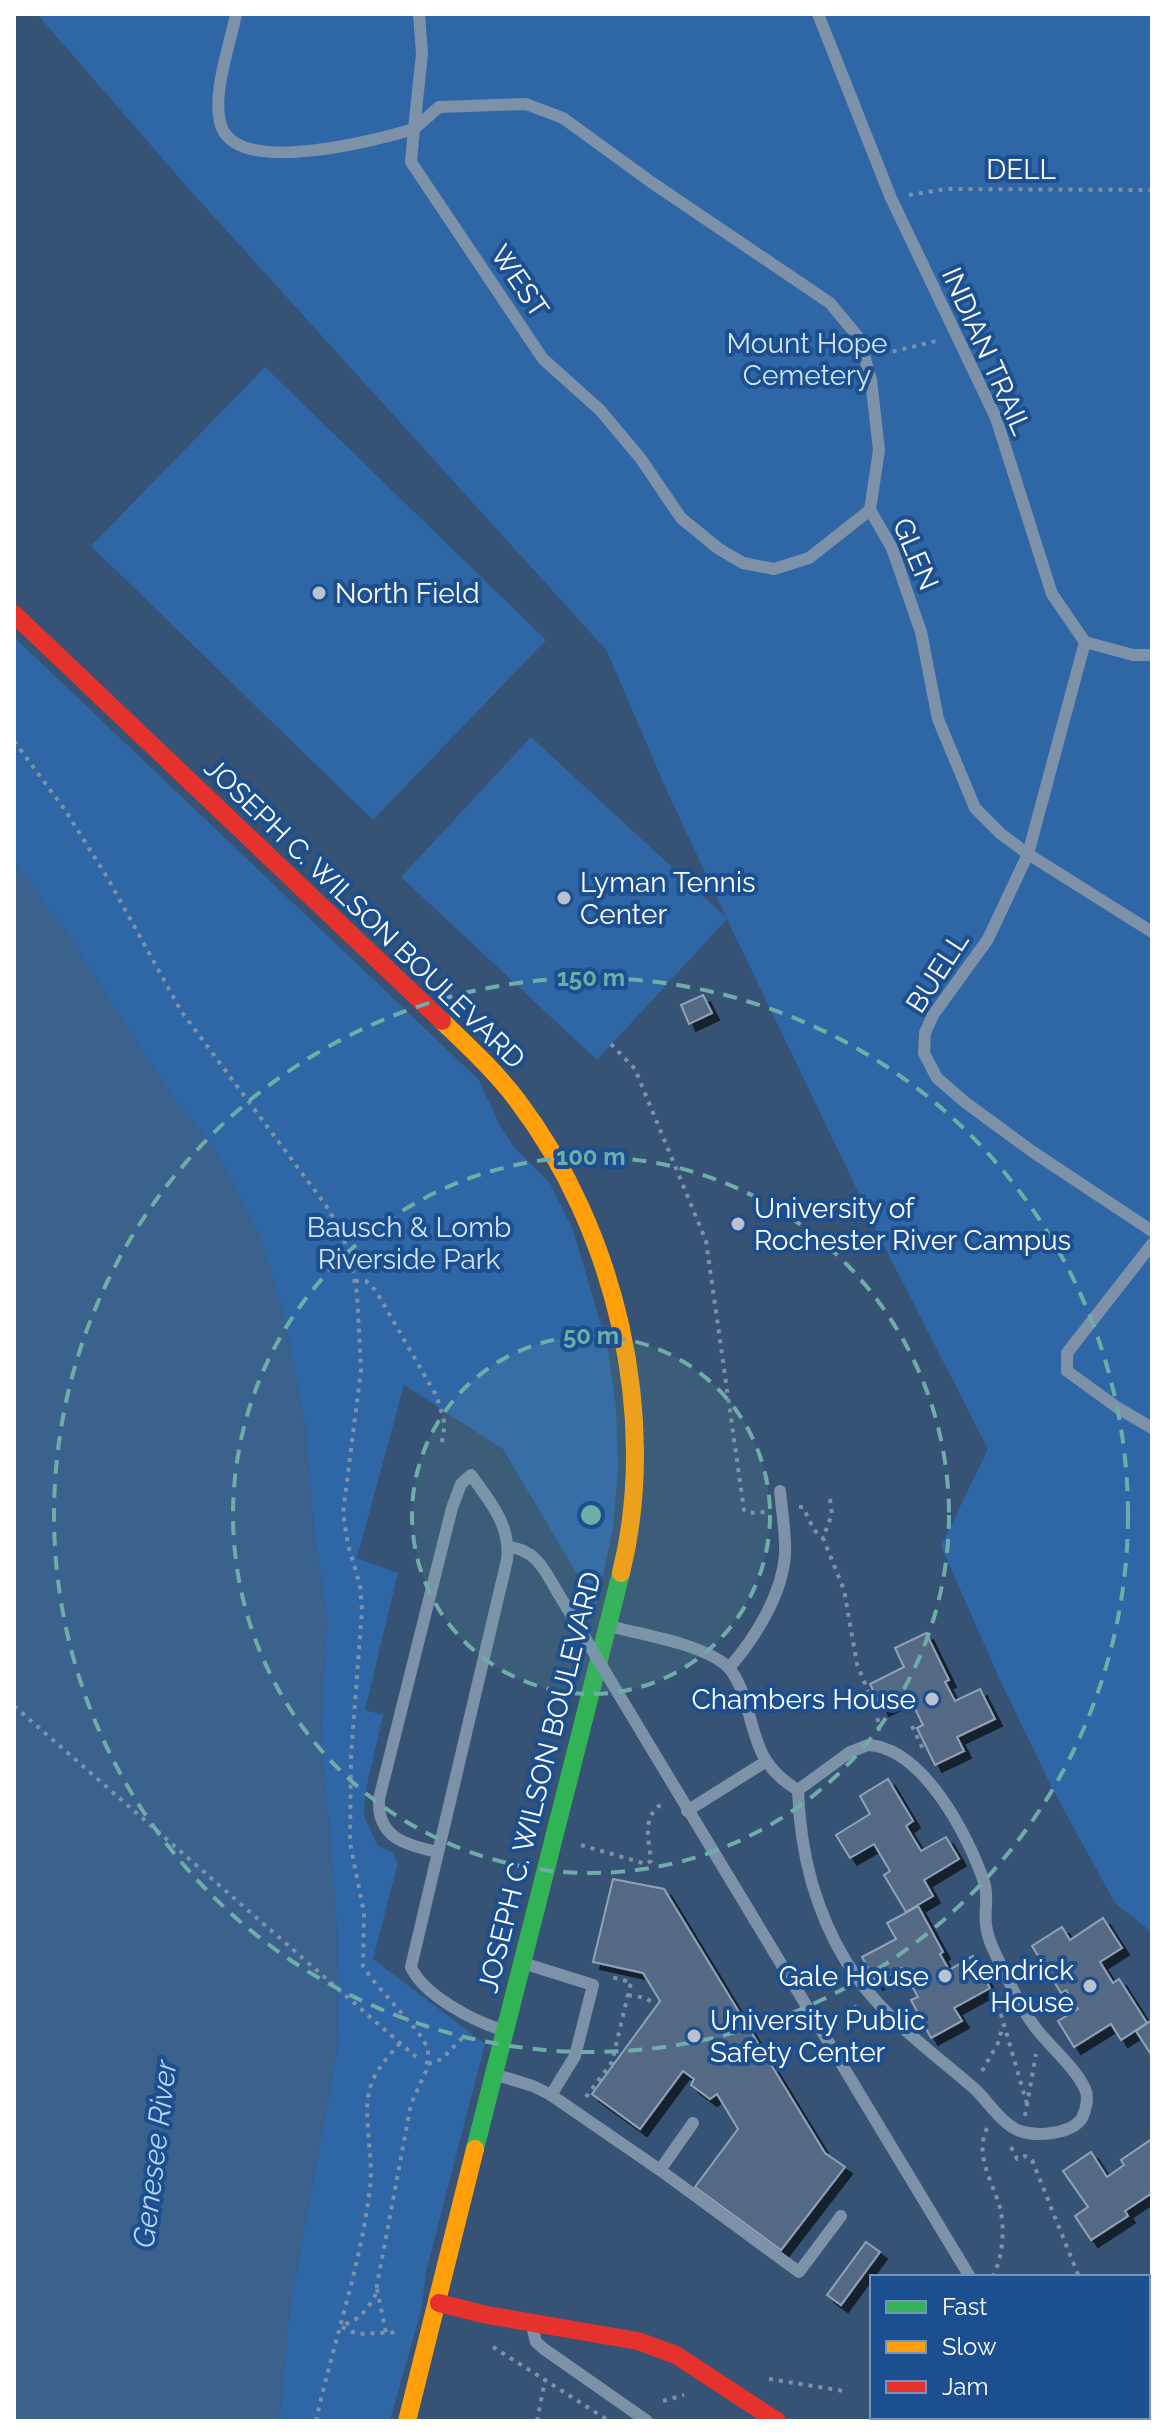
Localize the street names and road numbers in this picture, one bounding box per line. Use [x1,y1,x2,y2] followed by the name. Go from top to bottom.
[986,153,1056,186] street label: DELL
[483,239,556,324] street label: WEST
[935,262,1038,440] street label: INDIAN TRAIL
[886,513,945,595] street label: GLEN
[198,751,532,1075] street label: JOSEPH C. WILSON BOULEVARD
[899,926,976,1019] street label: BUELL
[471,1568,608,1996] street label: JOSEPH C. WILSON BOULEVARD

